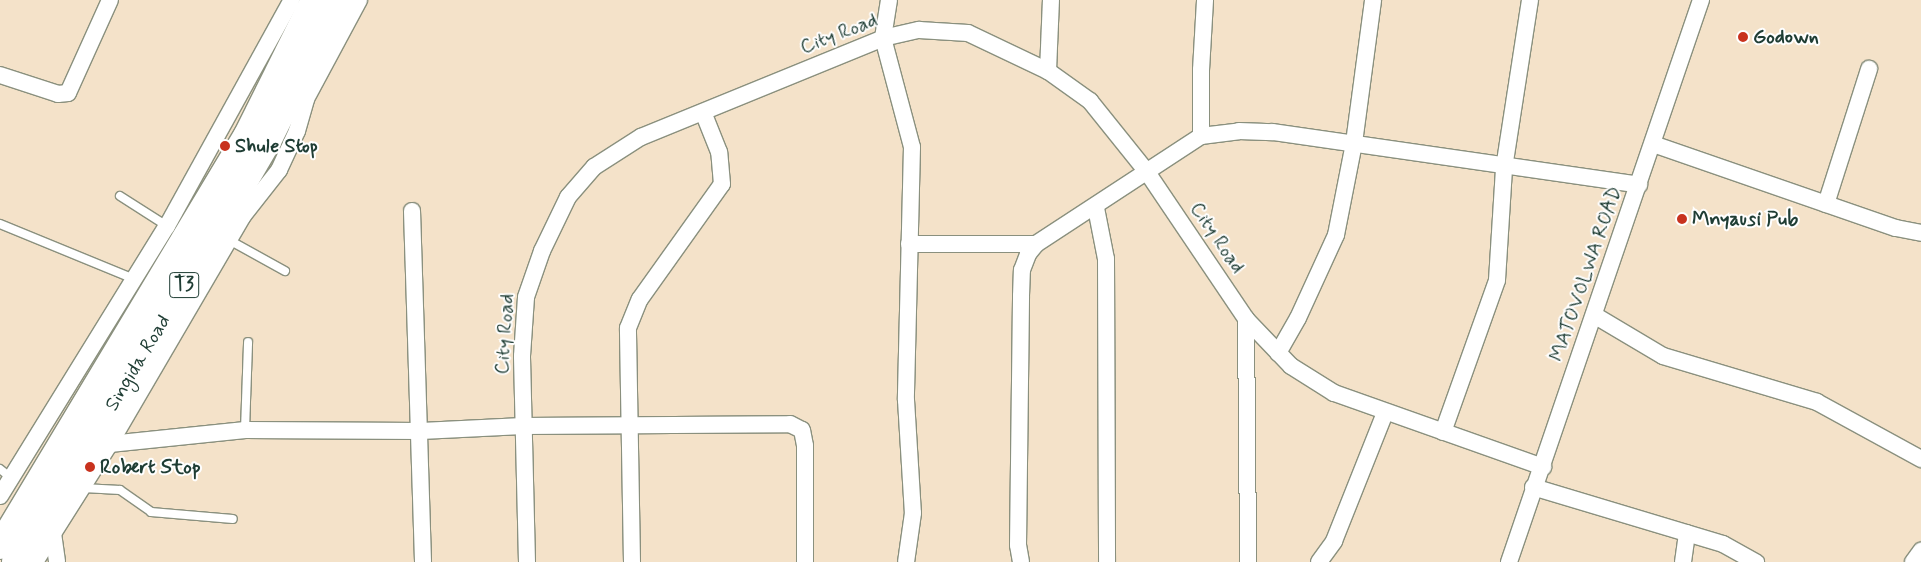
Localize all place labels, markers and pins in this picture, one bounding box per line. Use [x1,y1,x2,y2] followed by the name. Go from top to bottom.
[1753,25,1819,49] place label: Godown
[1737,31,1749,43] marker: Godown
[235,134,319,158] place label: Shule Stop
[219,140,231,152] marker: Shule Stop
[1692,207,1800,231] place label: Mnyausi Pub
[1676,213,1688,225] marker: Mnyausi Pub
[100,455,195,479] place label: Robert Stop
[84,461,96,473] marker: Robert Stop

